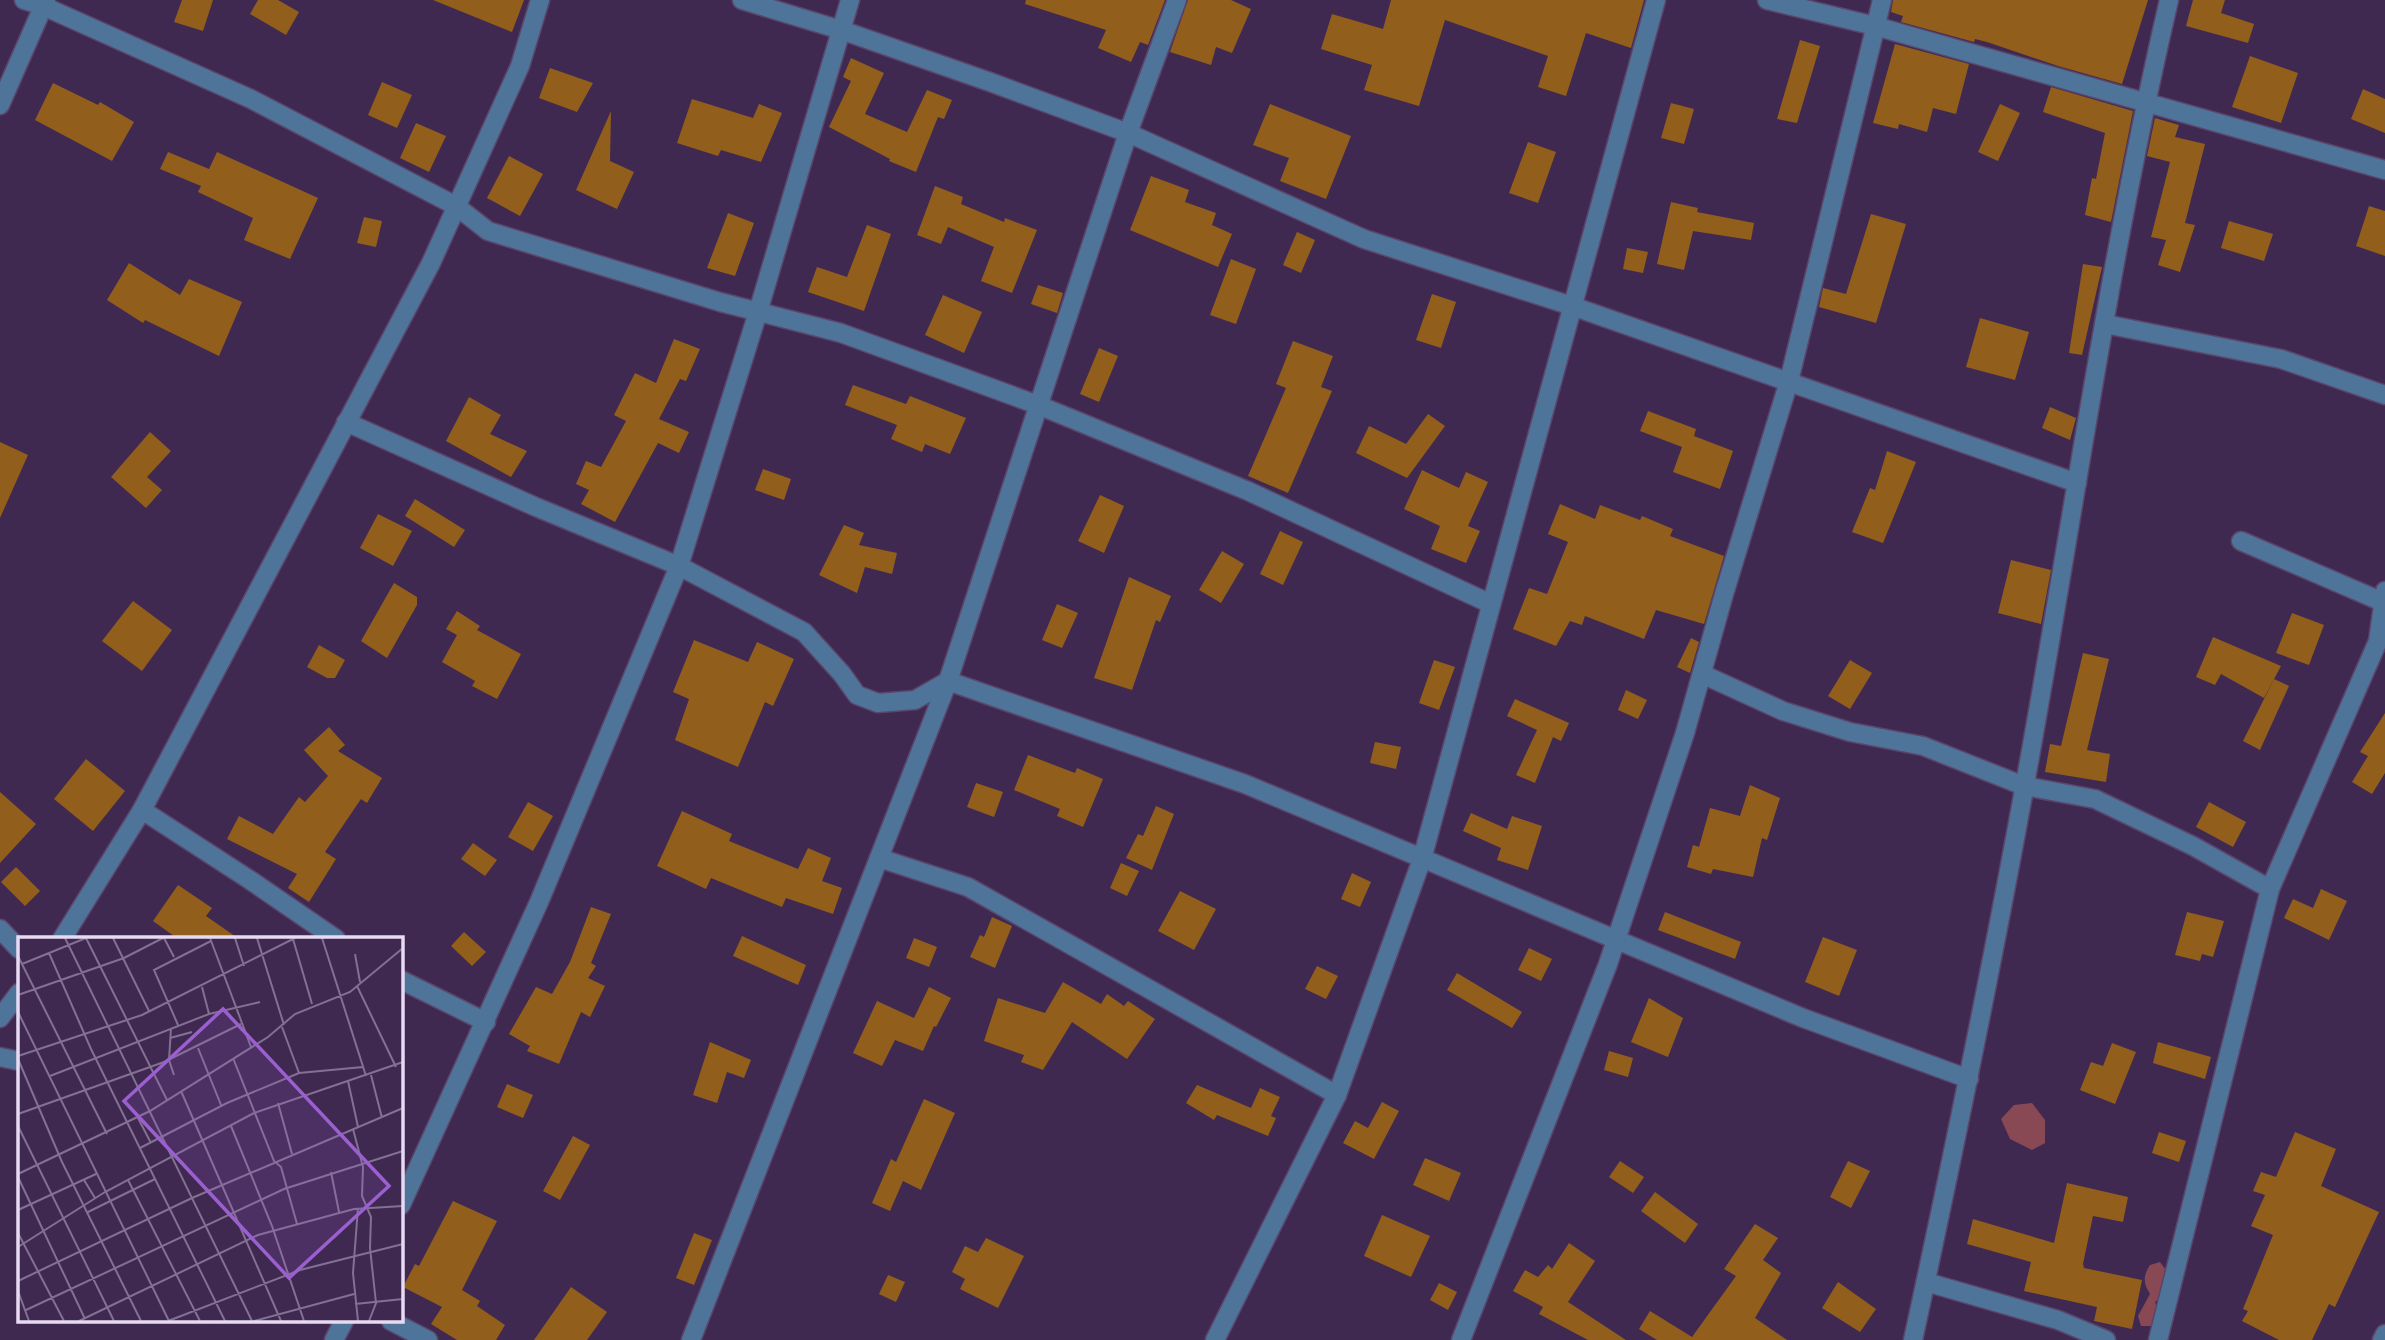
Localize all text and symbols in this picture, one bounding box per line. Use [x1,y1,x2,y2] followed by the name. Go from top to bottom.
[18,937,402,1322] inset map

